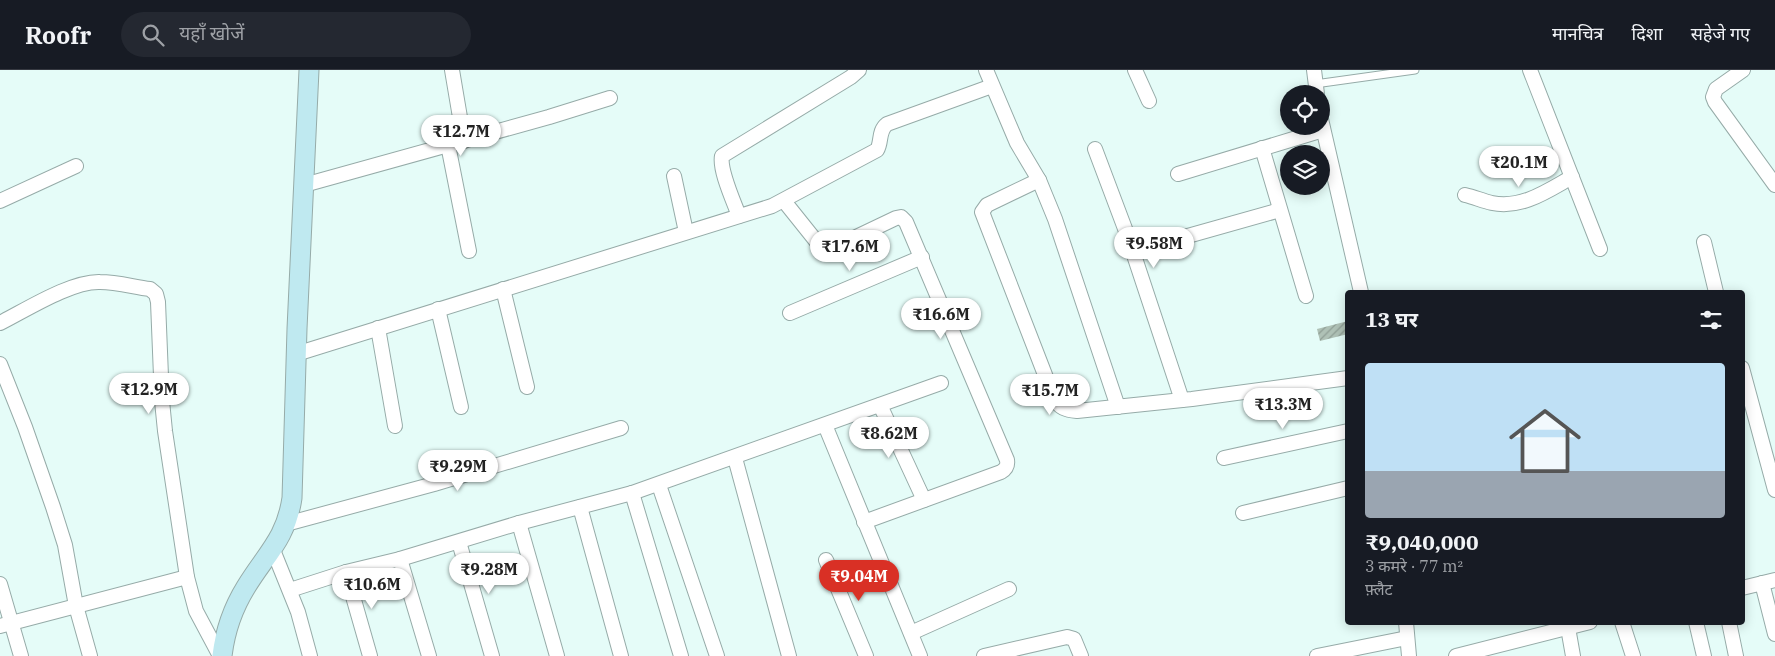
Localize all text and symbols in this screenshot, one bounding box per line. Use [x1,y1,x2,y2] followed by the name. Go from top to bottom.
[121,12,471,57] search box
[25,19,91,51] text: Roofr
[139,21,167,49] icon: search
[179,21,244,45] text: यहाँ खोजें
[1552,22,1604,45] text: मानचित्र
[1632,22,1663,45] text: दिशा
[1691,22,1750,45] text: सहेजे गए
[1280,85,1330,195] map controls
[1280,85,1330,135] button: locate
[420,114,502,157] pin: ₹12.7M
[432,121,490,141] text: ₹12.7M
[1280,145,1330,195] button: layers
[1478,146,1560,188] pin: ₹20.1M
[1490,152,1548,172] text: ₹20.1M
[1113,226,1195,269] pin: ₹9.58M
[809,230,891,272] pin: ₹17.6M
[1125,233,1183,253] text: ₹9.58M
[821,236,879,256] text: ₹17.6M
[900,298,982,340] pin: ₹16.6M
[912,304,970,324] text: ₹16.6M
[1365,305,1418,333] text: 13 घर
[1697,306,1725,334] icon: filters
[108,372,190,415] pin: ₹12.9M
[1009,374,1091,416] pin: ₹15.7M
[120,379,178,399] text: ₹12.9M
[1021,380,1079,400] text: ₹15.7M
[1242,388,1324,430] pin: ₹13.3M
[1254,394,1312,414] text: ₹13.3M
[1500,396,1590,486] icon: home
[848,416,930,459] pin: ₹8.62M
[860,423,918,443] text: ₹8.62M
[417,450,499,492] pin: ₹9.29M
[429,456,487,476] text: ₹9.29M
[1365,528,1479,556] text: ₹9,040,000
[448,552,530,595] pin: ₹9.28M
[1365,556,1463,576] text: 3 कमरे · 77 m²
[460,559,518,579] text: ₹9.28M
[818,560,900,602] pin: ₹9.04M
[830,566,888,586] text: ₹9.04M
[331,568,413,610] pin: ₹10.6M
[343,574,401,594] text: ₹10.6M
[1365,579,1393,599] text: फ़्लैट

